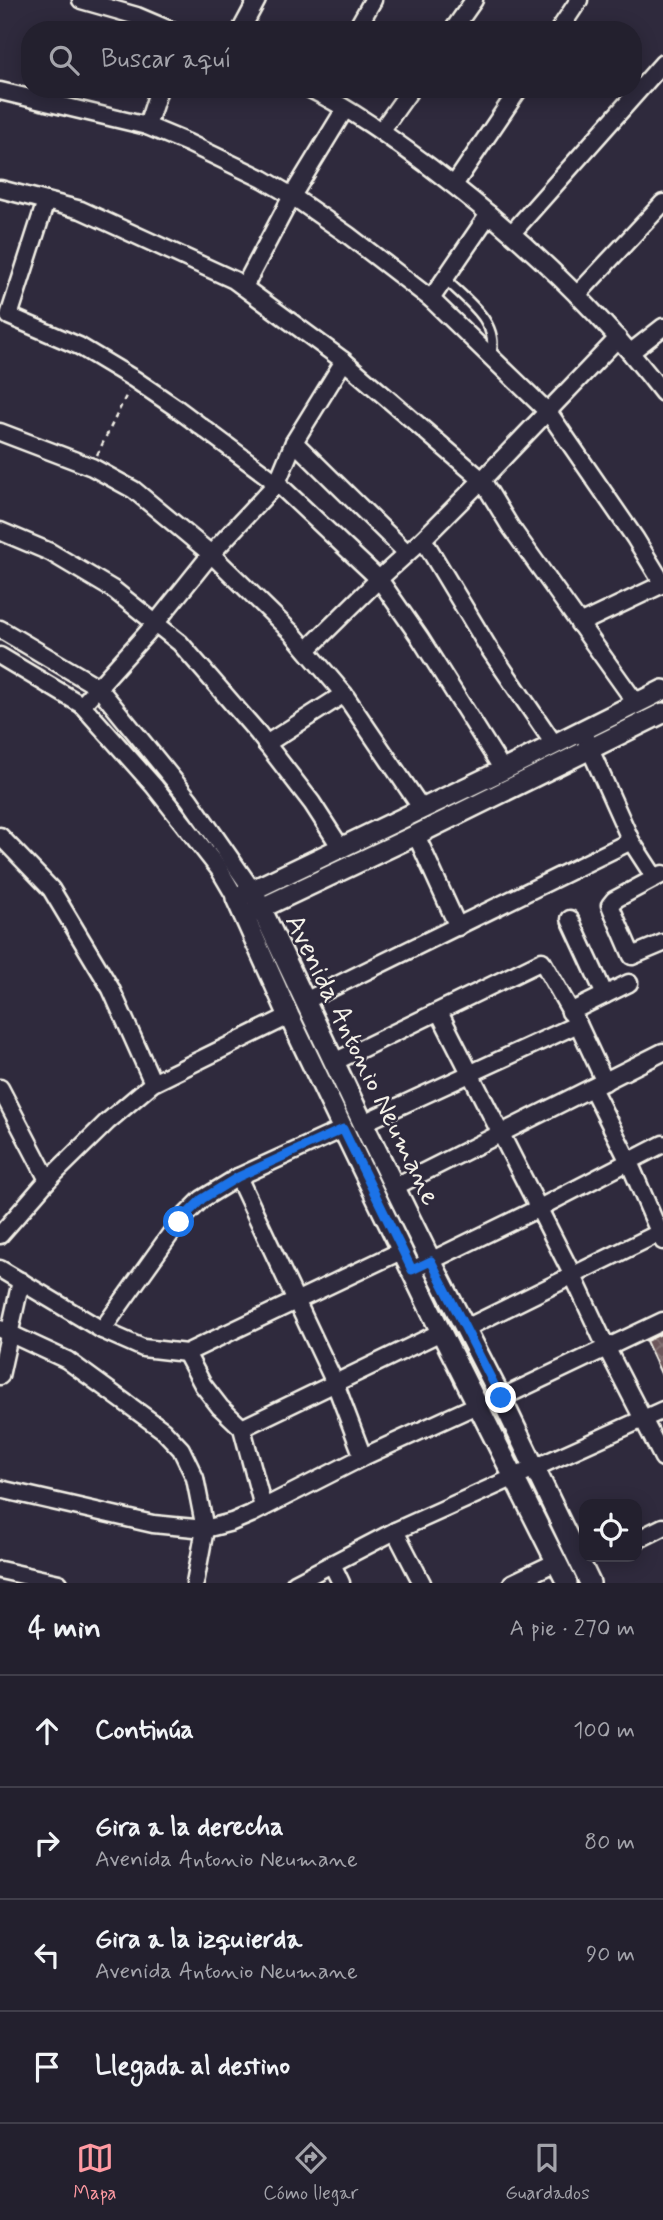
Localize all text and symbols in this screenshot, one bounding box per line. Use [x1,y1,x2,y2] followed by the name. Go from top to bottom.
[21,21,642,98] search box
[45,41,83,79] icon: search
[101,43,232,77] text: Buscar aquí
[275,908,448,1212] street label: Avenida Antonio Neumane
[163,1206,194,1237] route start
[485,1382,516,1413] route end
[579,1499,642,1562] map controls
[579,1499,642,1562] button: locate
[28,1609,101,1648] text: 4 min
[509,1614,635,1644] text: A pie · 270 m
[28,1712,66,1750] icon: ahead
[95,1714,194,1748] text: Continúa
[573,1716,635,1746] text: 100 m
[95,1811,284,1845] text: Gira a la derecha
[28,1824,66,1862] icon: right
[584,1828,635,1858] text: 80 m
[95,1845,358,1875] text: Avenida Antonio Neumane
[95,1923,302,1957] text: Gira a la izquierda
[28,1936,66,1974] icon: left
[586,1940,635,1970] text: 90 m
[95,1957,358,1987] text: Avenida Antonio Neumane
[28,2048,66,2086] icon: arrive
[95,2050,290,2084] text: Llegada al destino
[73,2139,117,2206] tab: Mapa
[263,2139,358,2206] tab: Cómo llegar
[505,2139,590,2206] tab: Guardados

